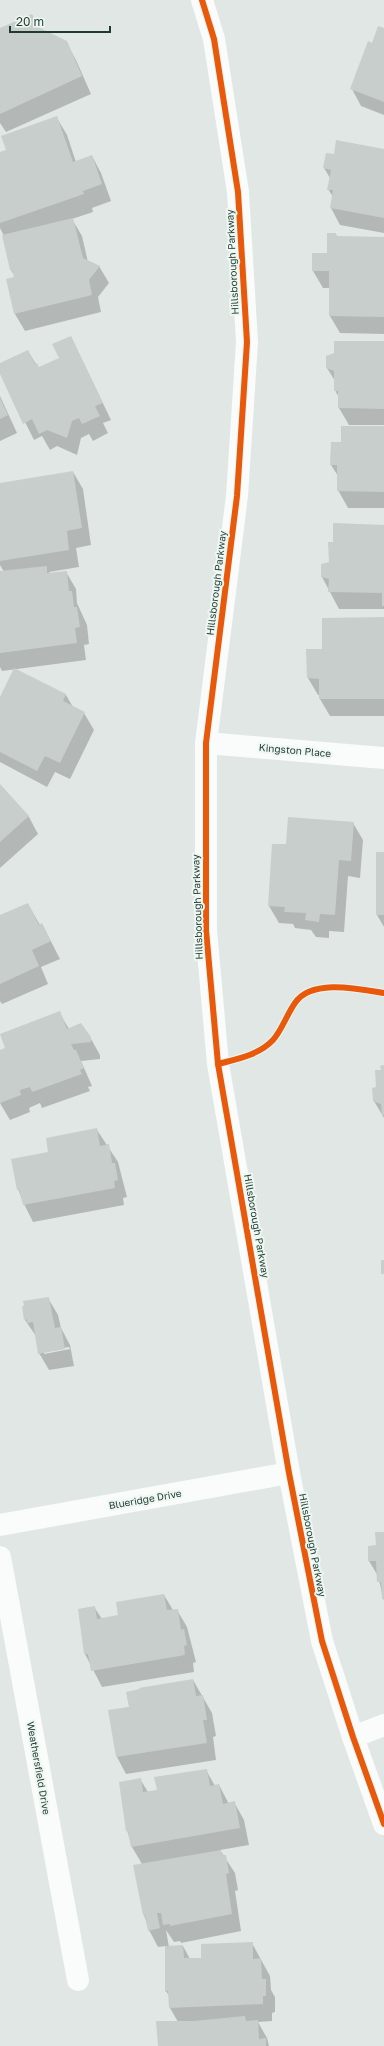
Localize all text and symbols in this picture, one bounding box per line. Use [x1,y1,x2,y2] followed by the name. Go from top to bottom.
[10,8,110,34] scale bar
[16,14,44,29] text: 20 m
[223,209,241,315] street label: Hillsborough Parkway
[204,530,228,636] street label: Hillsborough Parkway
[258,741,332,759] street label: Kingston Place
[189,854,205,960] street label: Hillsborough Parkway
[242,1173,272,1279] street label: Hillsborough Parkway
[108,1487,183,1511] street label: Blueridge Drive
[297,1492,329,1598] street label: Hillsborough Parkway
[25,1720,53,1816] street label: Weathersfield Drive

